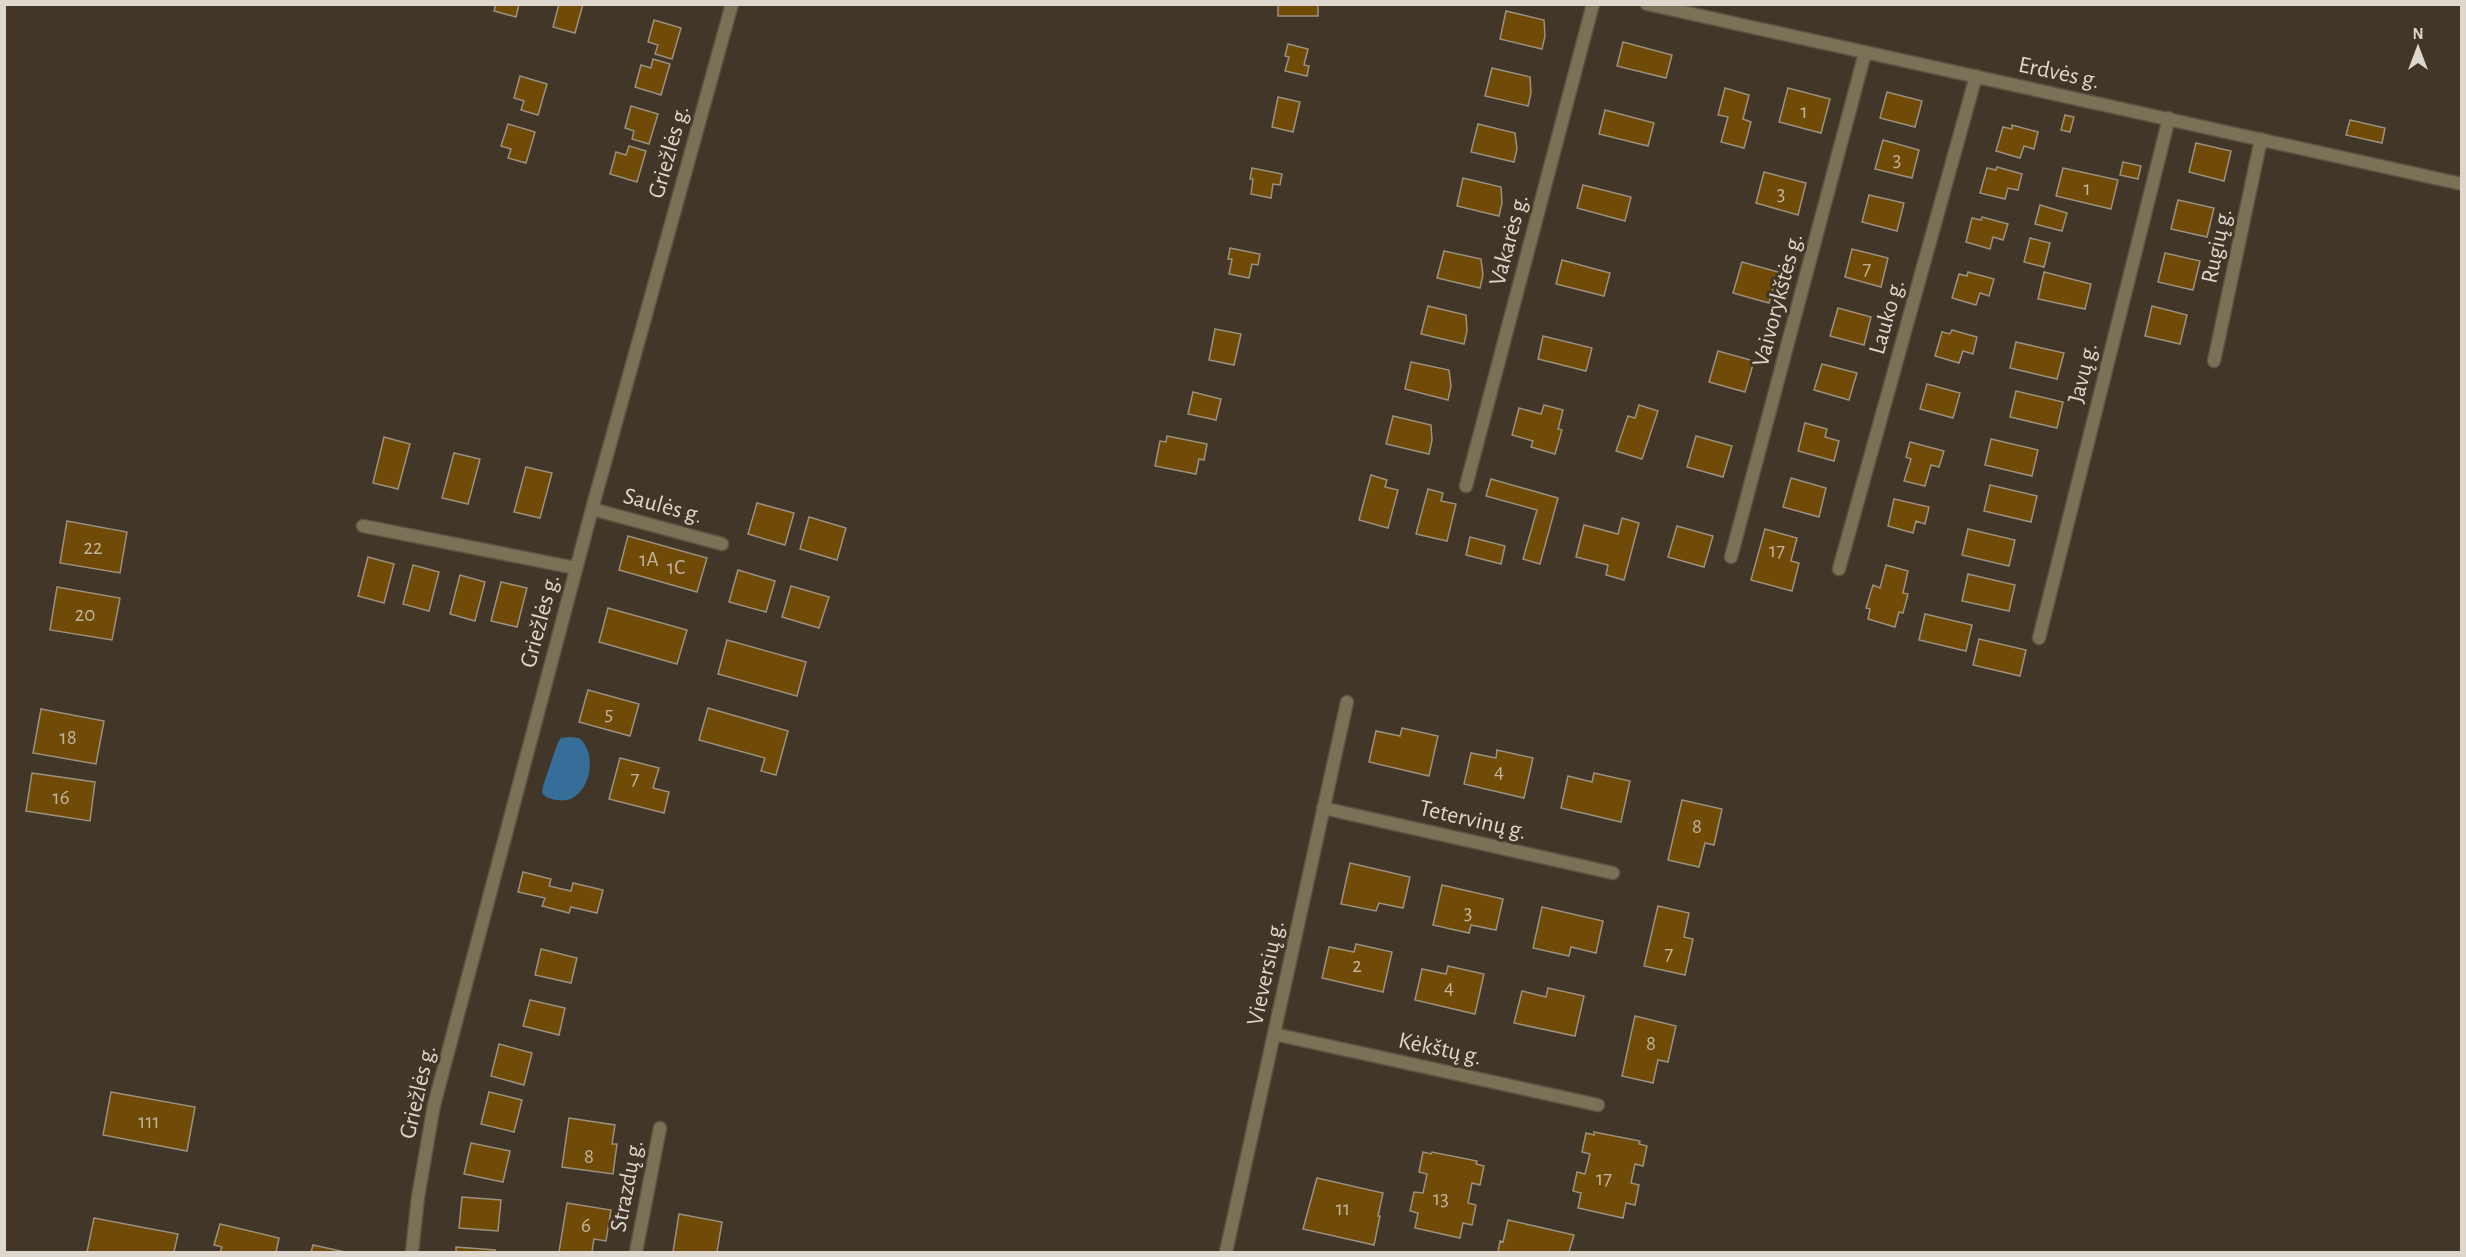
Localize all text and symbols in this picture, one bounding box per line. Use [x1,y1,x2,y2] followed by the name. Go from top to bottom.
[2388,18,2448,78] north arrow
[2412,26,2424,42] text: N
[2016,53,2102,93] street label: Erdvės g.
[1800,101,1808,122] house number: 1
[644,103,694,201] street label: Griežlės g.
[1893,149,1901,170] house number: 3
[2083,178,2091,199] house number: 1
[1777,183,1785,204] house number: 3
[1485,192,1533,288] street label: Vakarės g.
[2197,206,2237,286] street label: Rugių g.
[1749,231,1807,369] street label: Vaivorykštės g.
[1863,258,1872,279] house number: 7
[1865,277,1909,357] street label: Lauko g.
[2064,340,2102,406] street label: Javų g.
[621,484,705,528] street label: Saulės g.
[83,537,103,558] house number: 22
[1769,540,1785,561] house number: 17
[639,549,659,570] house number: 1A
[667,557,685,578] house number: 1C
[516,572,564,670] street label: Griežlės g.
[75,604,95,625] house number: 20
[605,703,613,724] house number: 5
[59,727,77,748] house number: 18
[1494,761,1504,782] house number: 4
[631,768,640,789] house number: 7
[52,787,70,808] house number: 16
[1417,796,1529,844] street label: Tetervinų g.
[1692,816,1702,837] house number: 8
[1464,902,1472,923] house number: 3
[1243,918,1289,1028] street label: Vieversių g.
[1665,943,1674,964] house number: 7
[1352,955,1362,976] house number: 2
[1444,977,1454,998] house number: 4
[1396,1028,1484,1070] street label: Kėkštų g.
[1646,1033,1656,1054] house number: 8
[396,1043,440,1141] street label: Griežlės g.
[138,1111,160,1132] house number: 111
[606,1138,648,1234] street label: Strazdų g.
[584,1146,594,1167] house number: 8
[1596,1168,1612,1189] house number: 17
[1433,1188,1449,1209] house number: 13
[1336,1198,1350,1219] house number: 11
[581,1215,591,1236] house number: 6

